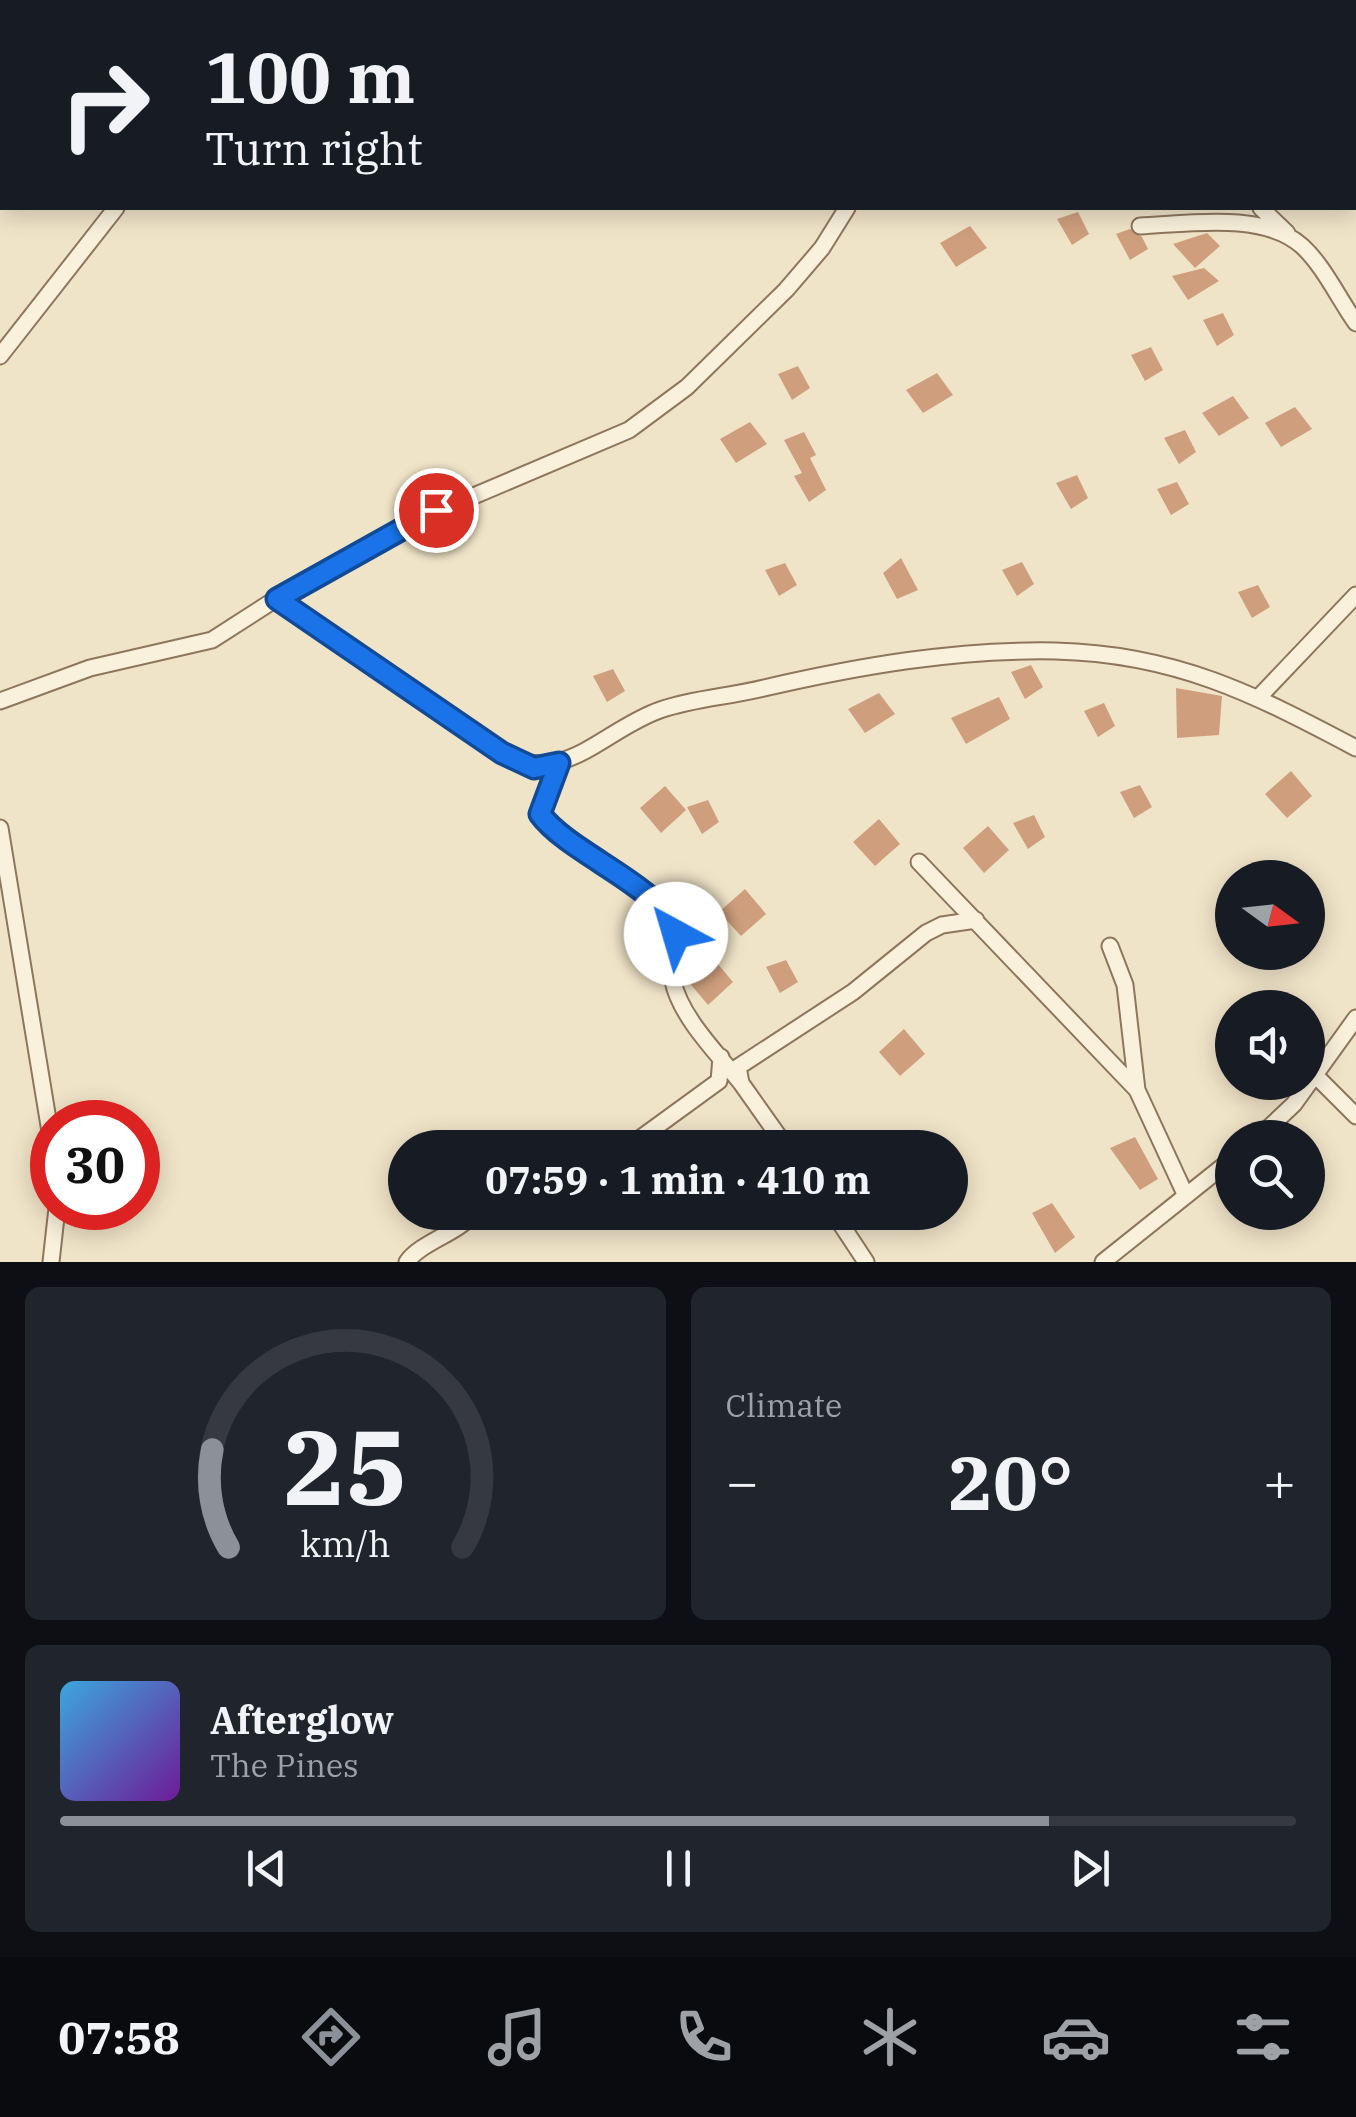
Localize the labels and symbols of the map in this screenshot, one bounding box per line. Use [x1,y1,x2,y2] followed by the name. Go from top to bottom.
[394,468,479,553] pin
[1215,860,1325,970] north arrow
[624,882,728,986] position arrow
[30,1100,160,1230] speed limit sign: 30

